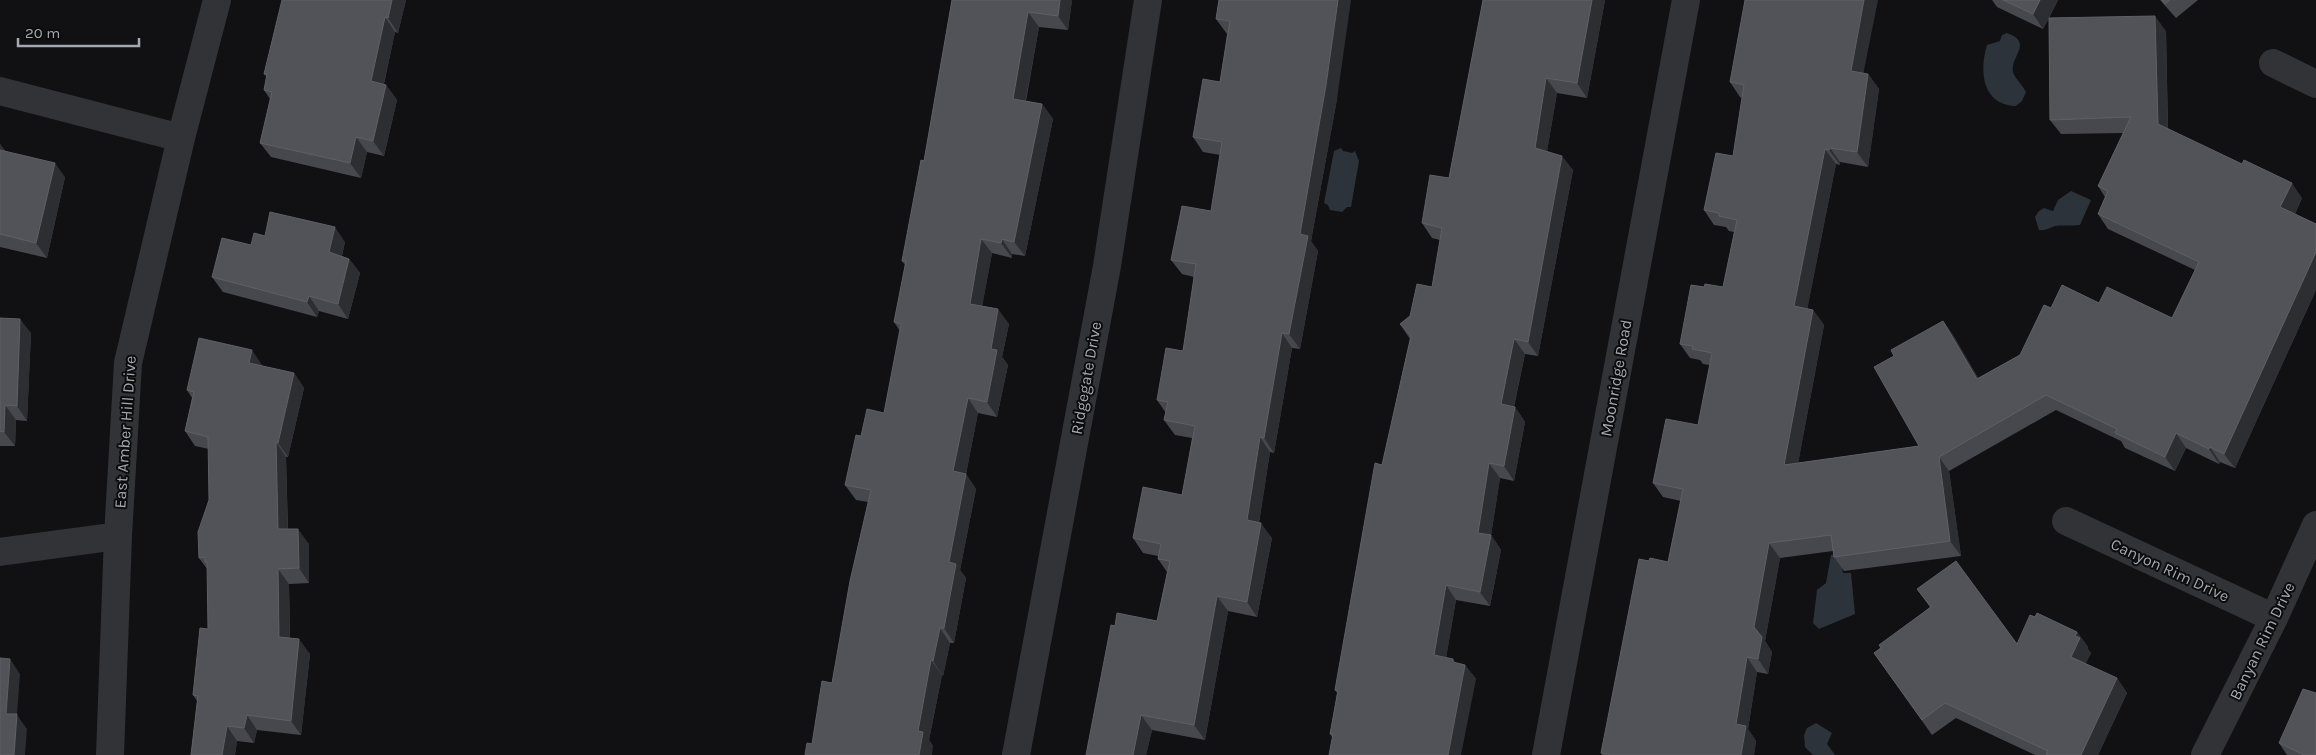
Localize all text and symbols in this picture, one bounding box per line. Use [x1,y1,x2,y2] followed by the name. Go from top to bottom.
[18,15,139,47] scale bar
[25,24,60,42] text: 20 m
[1596,318,1636,438] street label: Moonridge Road
[1067,320,1105,436] street label: Ridgegate Drive
[110,355,140,509] street label: East Amber Hill Drive
[2108,534,2232,606] street label: Canyon Rim Drive
[2225,579,2299,703] street label: Banyan Rim Drive

